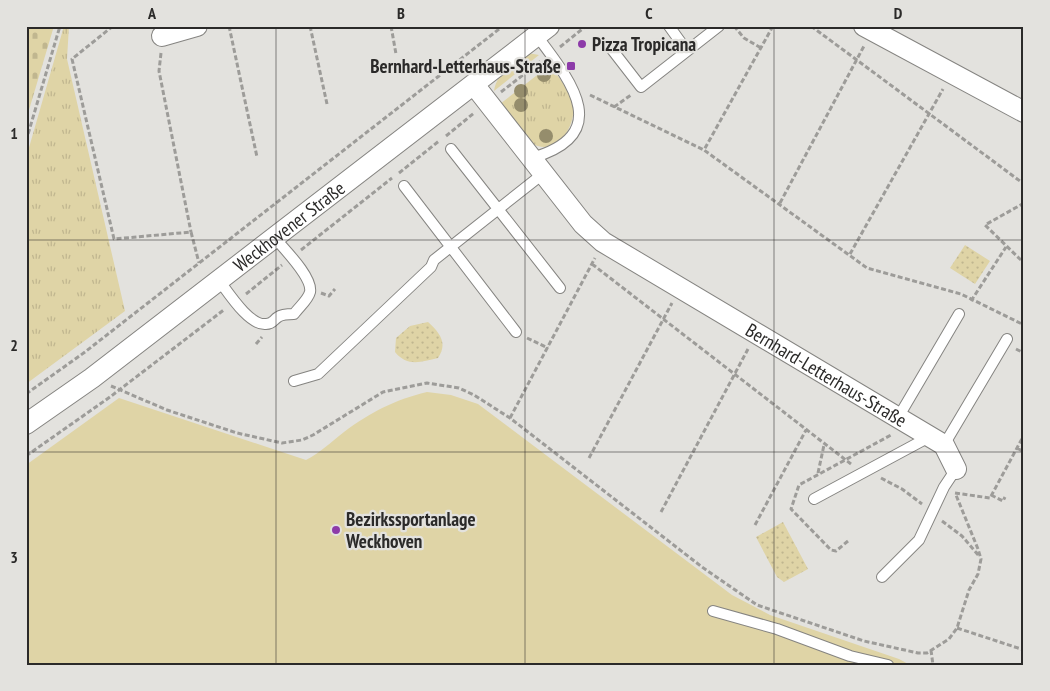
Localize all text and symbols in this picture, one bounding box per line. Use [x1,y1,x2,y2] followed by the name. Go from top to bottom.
[147,3,157,23] text: A
[397,3,405,23] text: B
[645,3,653,23] text: C
[894,3,903,23] text: D
[592,32,696,56] place label: Pizza Tropicana
[576,38,588,50] marker: Pizza Tropicana
[370,54,561,78] place label: Bernhard-Letterhaus-Straße
[565,60,577,72] marker: Bernhard-Letterhaus-Straße
[10,123,18,143] text: 1
[228,176,350,277] street label: Weckhovener Straße
[741,318,911,432] street label: Bernhard-Letterhaus-Straße
[10,335,18,355] text: 2
[345,507,476,553] place label: Bezirkssportanlage Weckhoven
[330,524,342,536] marker: Bezirkssportanlage Weckhoven
[10,547,18,567] text: 3

